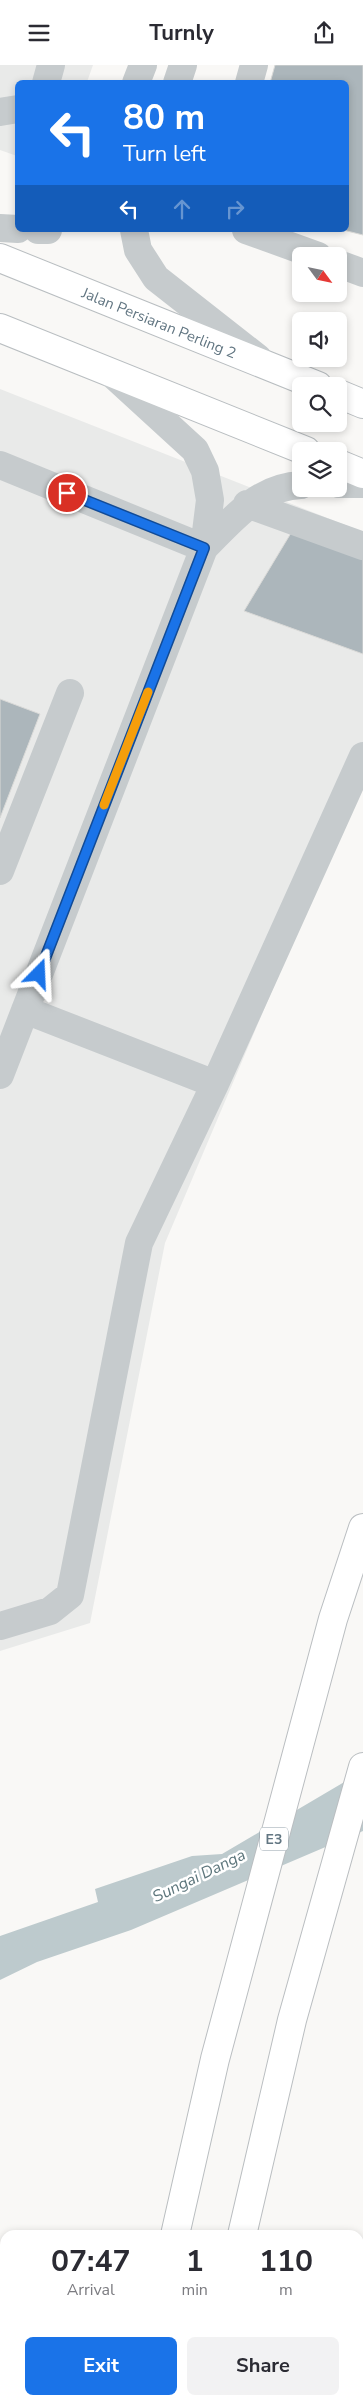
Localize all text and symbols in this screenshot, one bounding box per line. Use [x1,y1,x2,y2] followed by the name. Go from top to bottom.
[149,18,214,48] text: Turnly
[25,19,53,47] icon: menu
[310,19,338,47] icon: share
[123,94,205,141] text: 80 m
[40,100,105,165] icon: left
[123,139,206,169] text: Turn left
[115,195,143,223] icon: left
[168,195,196,223] icon: ahead
[221,195,249,223] icon: right
[292,247,348,303] north arrow
[292,247,347,497] map controls
[78,282,239,363] street label: Jalan Persiaran Perling 2
[292,312,347,367] button: sound
[292,377,347,432] button: search
[292,442,347,497] button: layers
[46,472,88,514] pin
[53,479,81,507] icon: arrive
[12,947,64,999] position arrow
[260,1827,288,1851] road number: E3
[149,1844,249,1908] water label: Sungai Danga
[51,2241,130,2282] text: 07:47
[186,2241,204,2282] text: 1
[259,2241,313,2282] text: 110
[67,2279,115,2301] text: Arrival
[181,2279,208,2301] text: min
[279,2279,293,2301] text: m
[25,2337,177,2395] button: Exit
[187,2337,339,2395] button: Share

